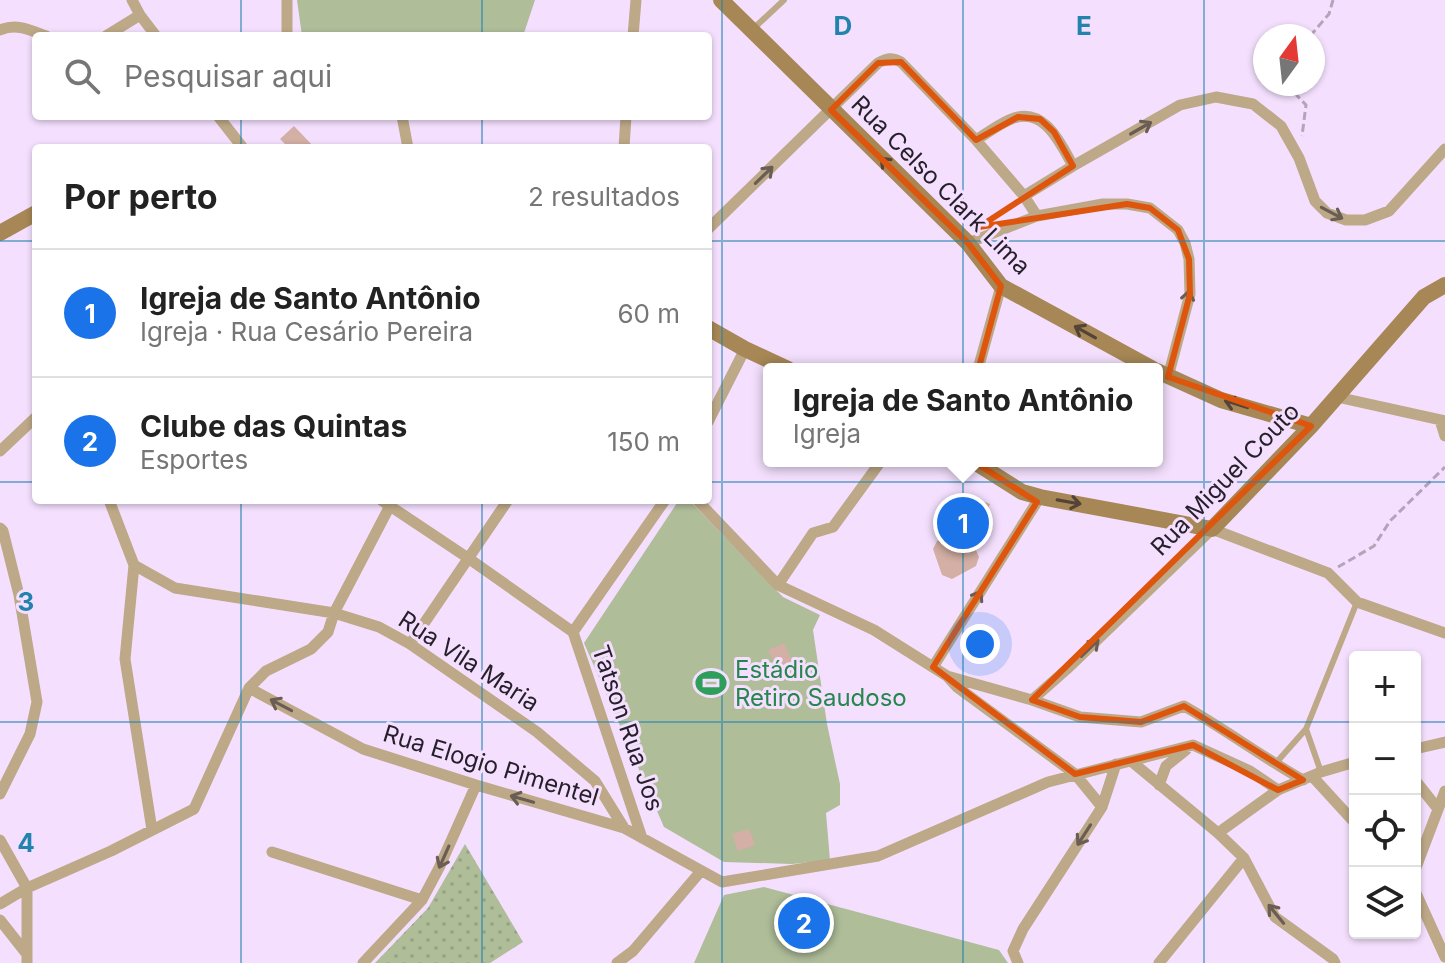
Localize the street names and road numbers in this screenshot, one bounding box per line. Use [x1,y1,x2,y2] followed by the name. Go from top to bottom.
[846,90,1036,280] street label: Rua Celso Clark Lima
[1145,397,1305,561] street label: Rua Miguel Couto
[393,605,545,717] street label: Rua Vila Maria
[586,641,670,815] street label: Tatson Rua Jos
[380,718,602,812] street label: Rua Elogio Pimentel

